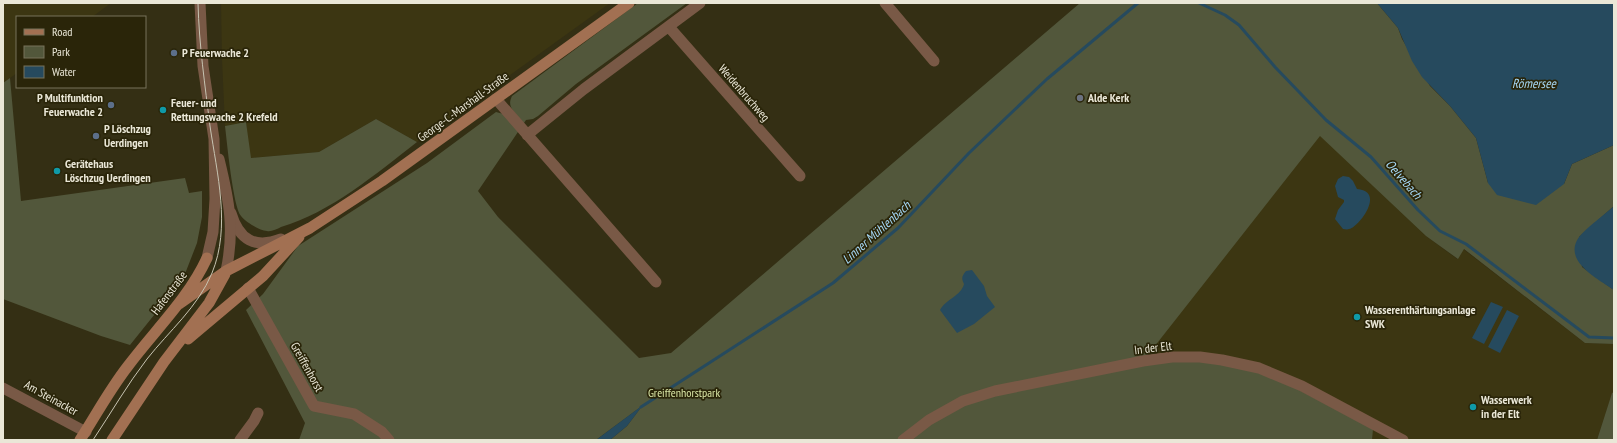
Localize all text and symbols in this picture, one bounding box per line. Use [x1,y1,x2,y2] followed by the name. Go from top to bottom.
[16,16,146,88] legend
[52,24,72,39] text: Road
[52,44,70,59] text: Park
[182,45,249,60] place label: P Feuerwache 2
[169,48,179,58] marker: P Feuerwache 2
[715,61,773,124] street label: Weidenbruchweg
[52,64,77,79] text: Water
[414,68,511,145] street label: George-C.-Marshall-Straße
[1512,75,1558,92] water label: Römersee
[37,90,103,119] place label: P Multifunktion Feuerwache 2
[1087,90,1129,105] place label: Alde Kerk
[1075,93,1085,103] marker: Alde Kerk
[171,95,278,124] place label: Feuer- und Rettungswache 2 Krefeld
[106,100,116,110] marker: P Multifunktion Feuerwache 2
[158,105,168,115] marker: Feuer- und Rettungswache 2 Krefeld
[104,121,151,150] place label: P Löschzug Uerdingen
[91,131,101,141] marker: P Löschzug Uerdingen
[65,156,151,185] place label: Gerätehaus Löschzug Uerdingen
[1382,156,1426,204] water label: Oelvebach
[52,166,62,176] marker: Gerätehaus Löschzug Uerdingen
[839,196,915,268] water label: Linner Mühlenbach
[147,268,190,317] street label: Hafenstraße
[1364,302,1476,331] place label: Wasserenthärtungsanlage SWK
[1352,312,1362,322] marker: Wasserenthärtungsanlage SWK
[1133,338,1173,357] street label: In der Elt
[288,339,327,395] street label: Greiffenhorst
[22,377,81,419] street label: Am Steinacker
[648,385,720,400] park label: Greiffenhorstpark
[1480,392,1532,421] place label: Wasserwerk in der Elt
[1468,402,1478,412] marker: Wasserwerk in der Elt

